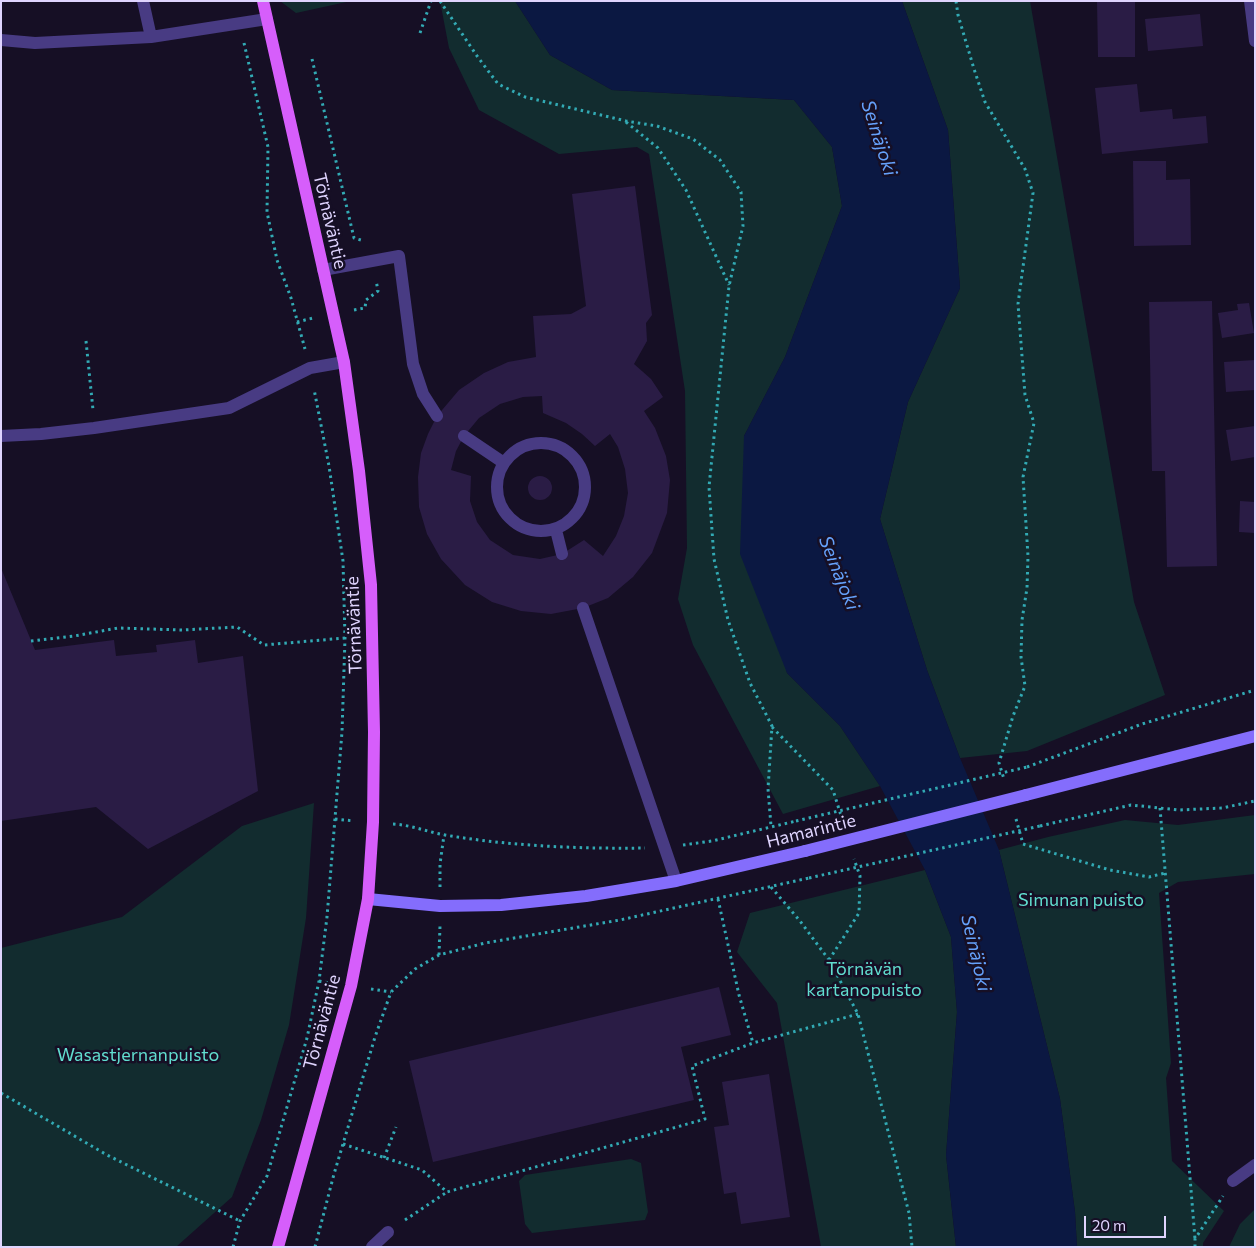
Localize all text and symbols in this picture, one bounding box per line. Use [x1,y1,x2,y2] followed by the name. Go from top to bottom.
[856,97,902,179] water label: Seinäjoki
[308,171,352,271] street label: Törnäväntie
[814,532,864,614] water label: Seinäjoki
[342,576,366,674] street label: Törnäväntie
[764,809,858,853] street label: Hamarintie
[1018,889,1144,911] park label: Simunan puisto
[956,912,996,994] water label: Seinäjoki
[806,958,922,1001] park label: Törnävän kartanopuisto
[299,972,345,1072] street label: Törnäväntie
[57,1044,219,1066] park label: Wasastjernanpuisto
[1086,1206,1168,1238] scale bar
[1092,1216,1126,1234] text: 20 m

